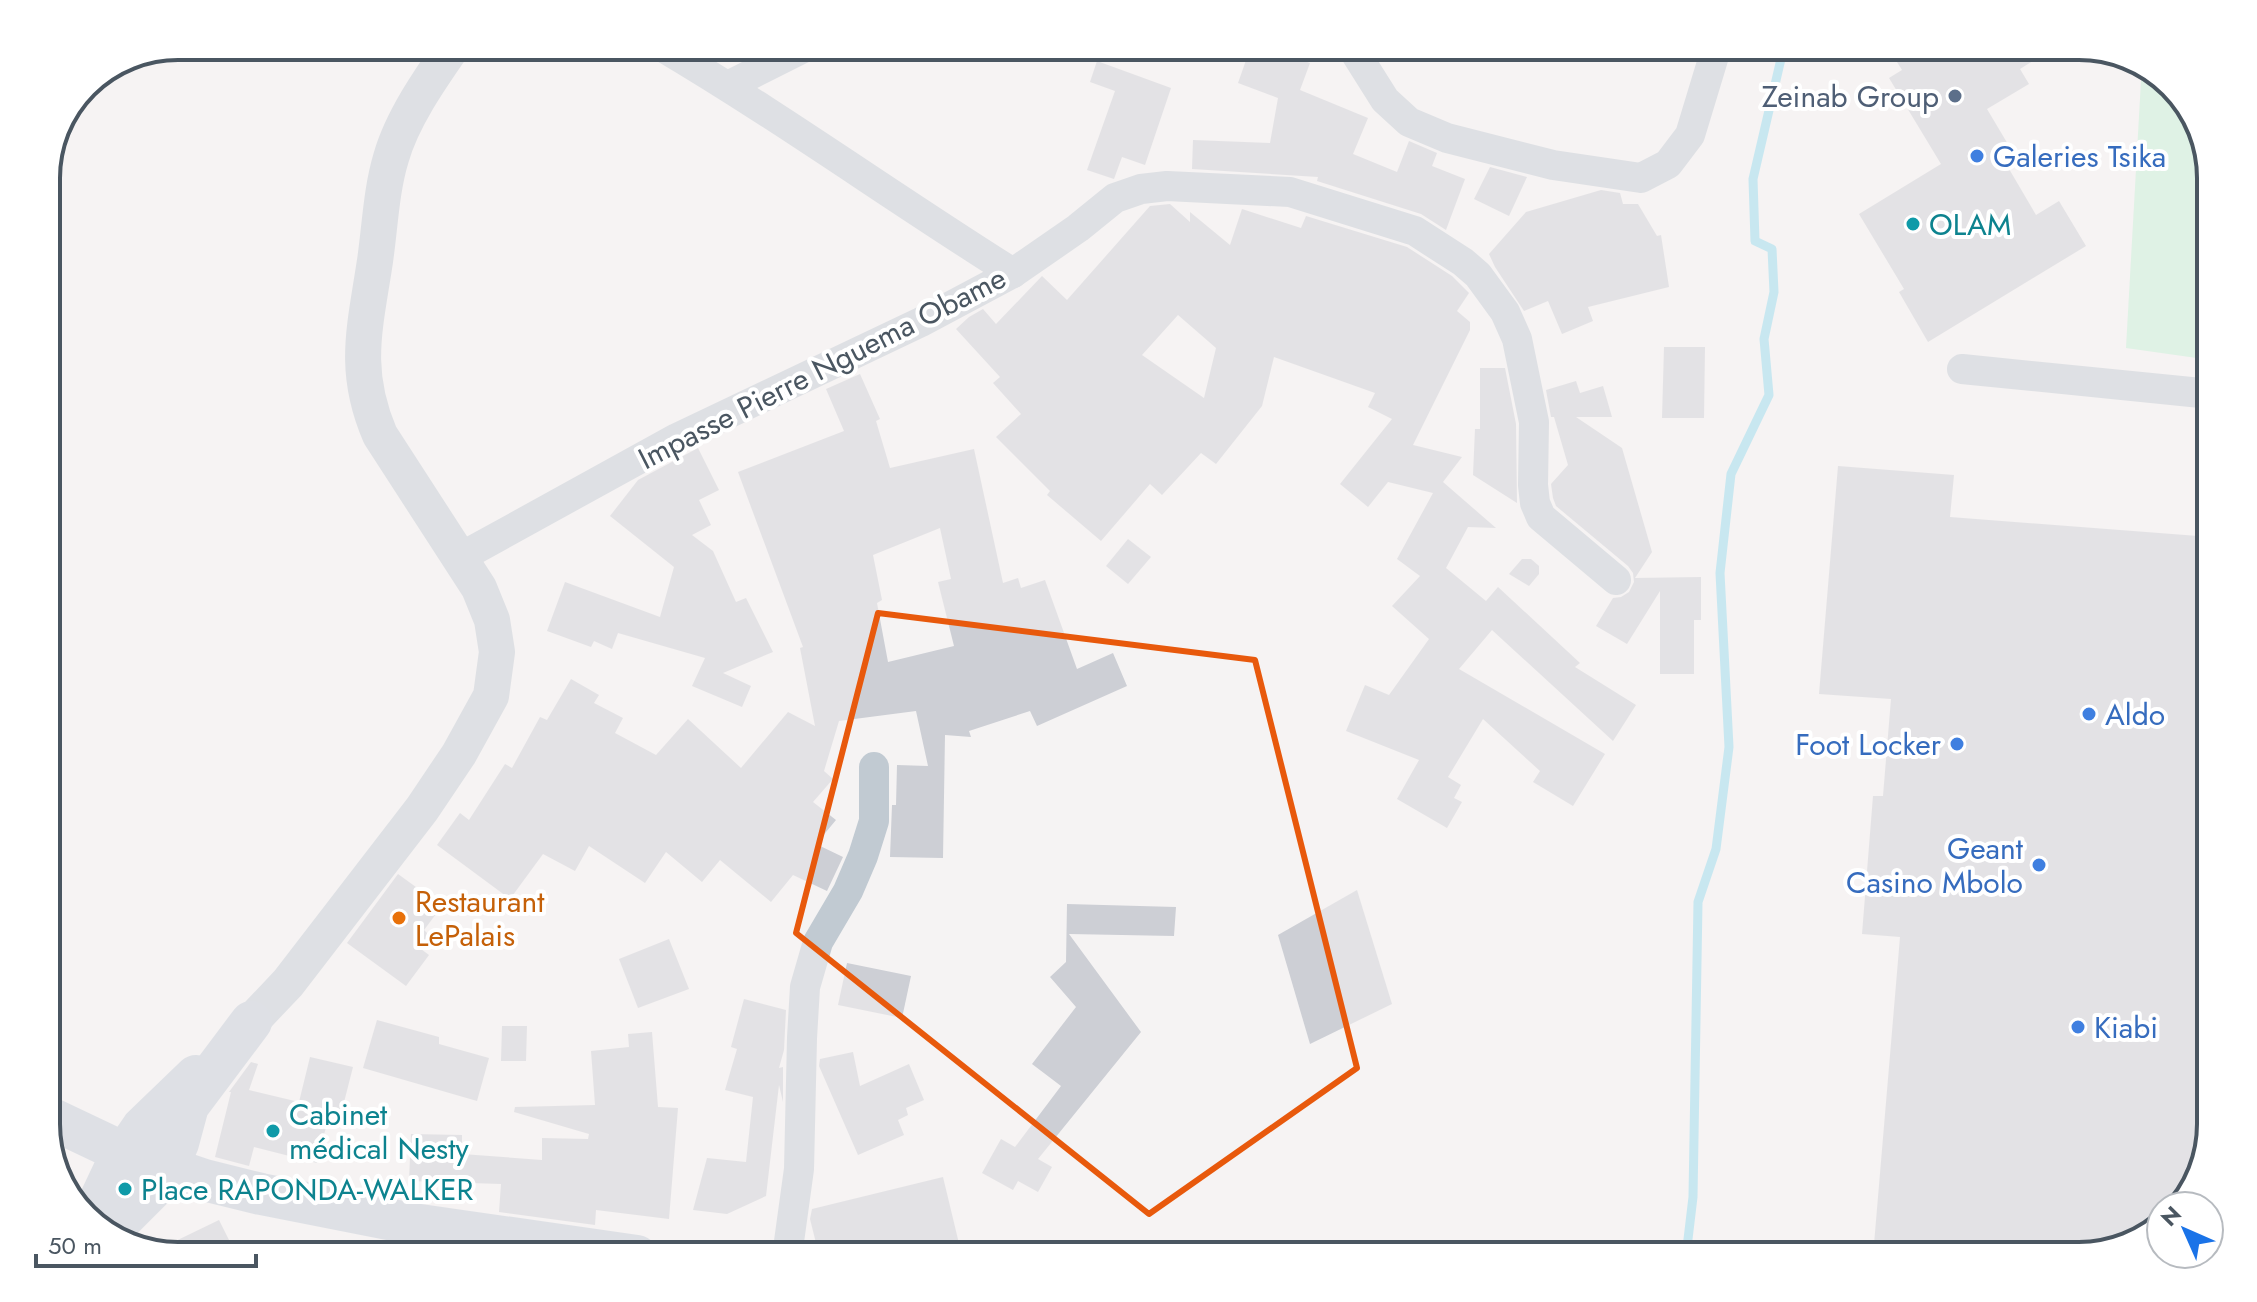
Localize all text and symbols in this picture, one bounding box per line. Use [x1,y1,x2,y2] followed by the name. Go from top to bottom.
[1762,75,1939,118] place label: Zeinab Group
[1946,87,1964,105] marker: Zeinab Group
[1993,135,2166,178] place label: Galeries Tsika
[1968,147,1986,165] marker: Galeries Tsika
[1929,203,2011,246] place label: OLAM
[1904,215,1922,233] marker: OLAM
[631,256,1013,480] street label: Impasse Pierre Nguema Obame
[2105,693,2165,736] place label: Aldo
[2080,705,2098,723] marker: Aldo
[1795,723,1942,766] place label: Foot Locker
[1948,735,1966,753] marker: Foot Locker
[1846,827,2024,904] place label: Geant Casino Mbolo
[2030,856,2048,874] marker: Geant Casino Mbolo
[415,880,545,957] place label: Restaurant LePalais
[390,909,408,927] marker: Restaurant LePalais
[2094,1006,2158,1049] place label: Kiabi
[2069,1018,2087,1036] marker: Kiabi
[289,1093,469,1170] place label: Cabinet médical Nesty
[264,1122,282,1140] marker: Cabinet médical Nesty
[141,1168,474,1211] place label: Place RAPONDA-WALKER
[116,1180,134,1198] marker: Place RAPONDA-WALKER
[2145,1190,2225,1270] north arrow
[2153,1198,2188,1233] text: N
[36,1218,256,1268] scale bar
[48,1228,102,1263] text: 50 m

